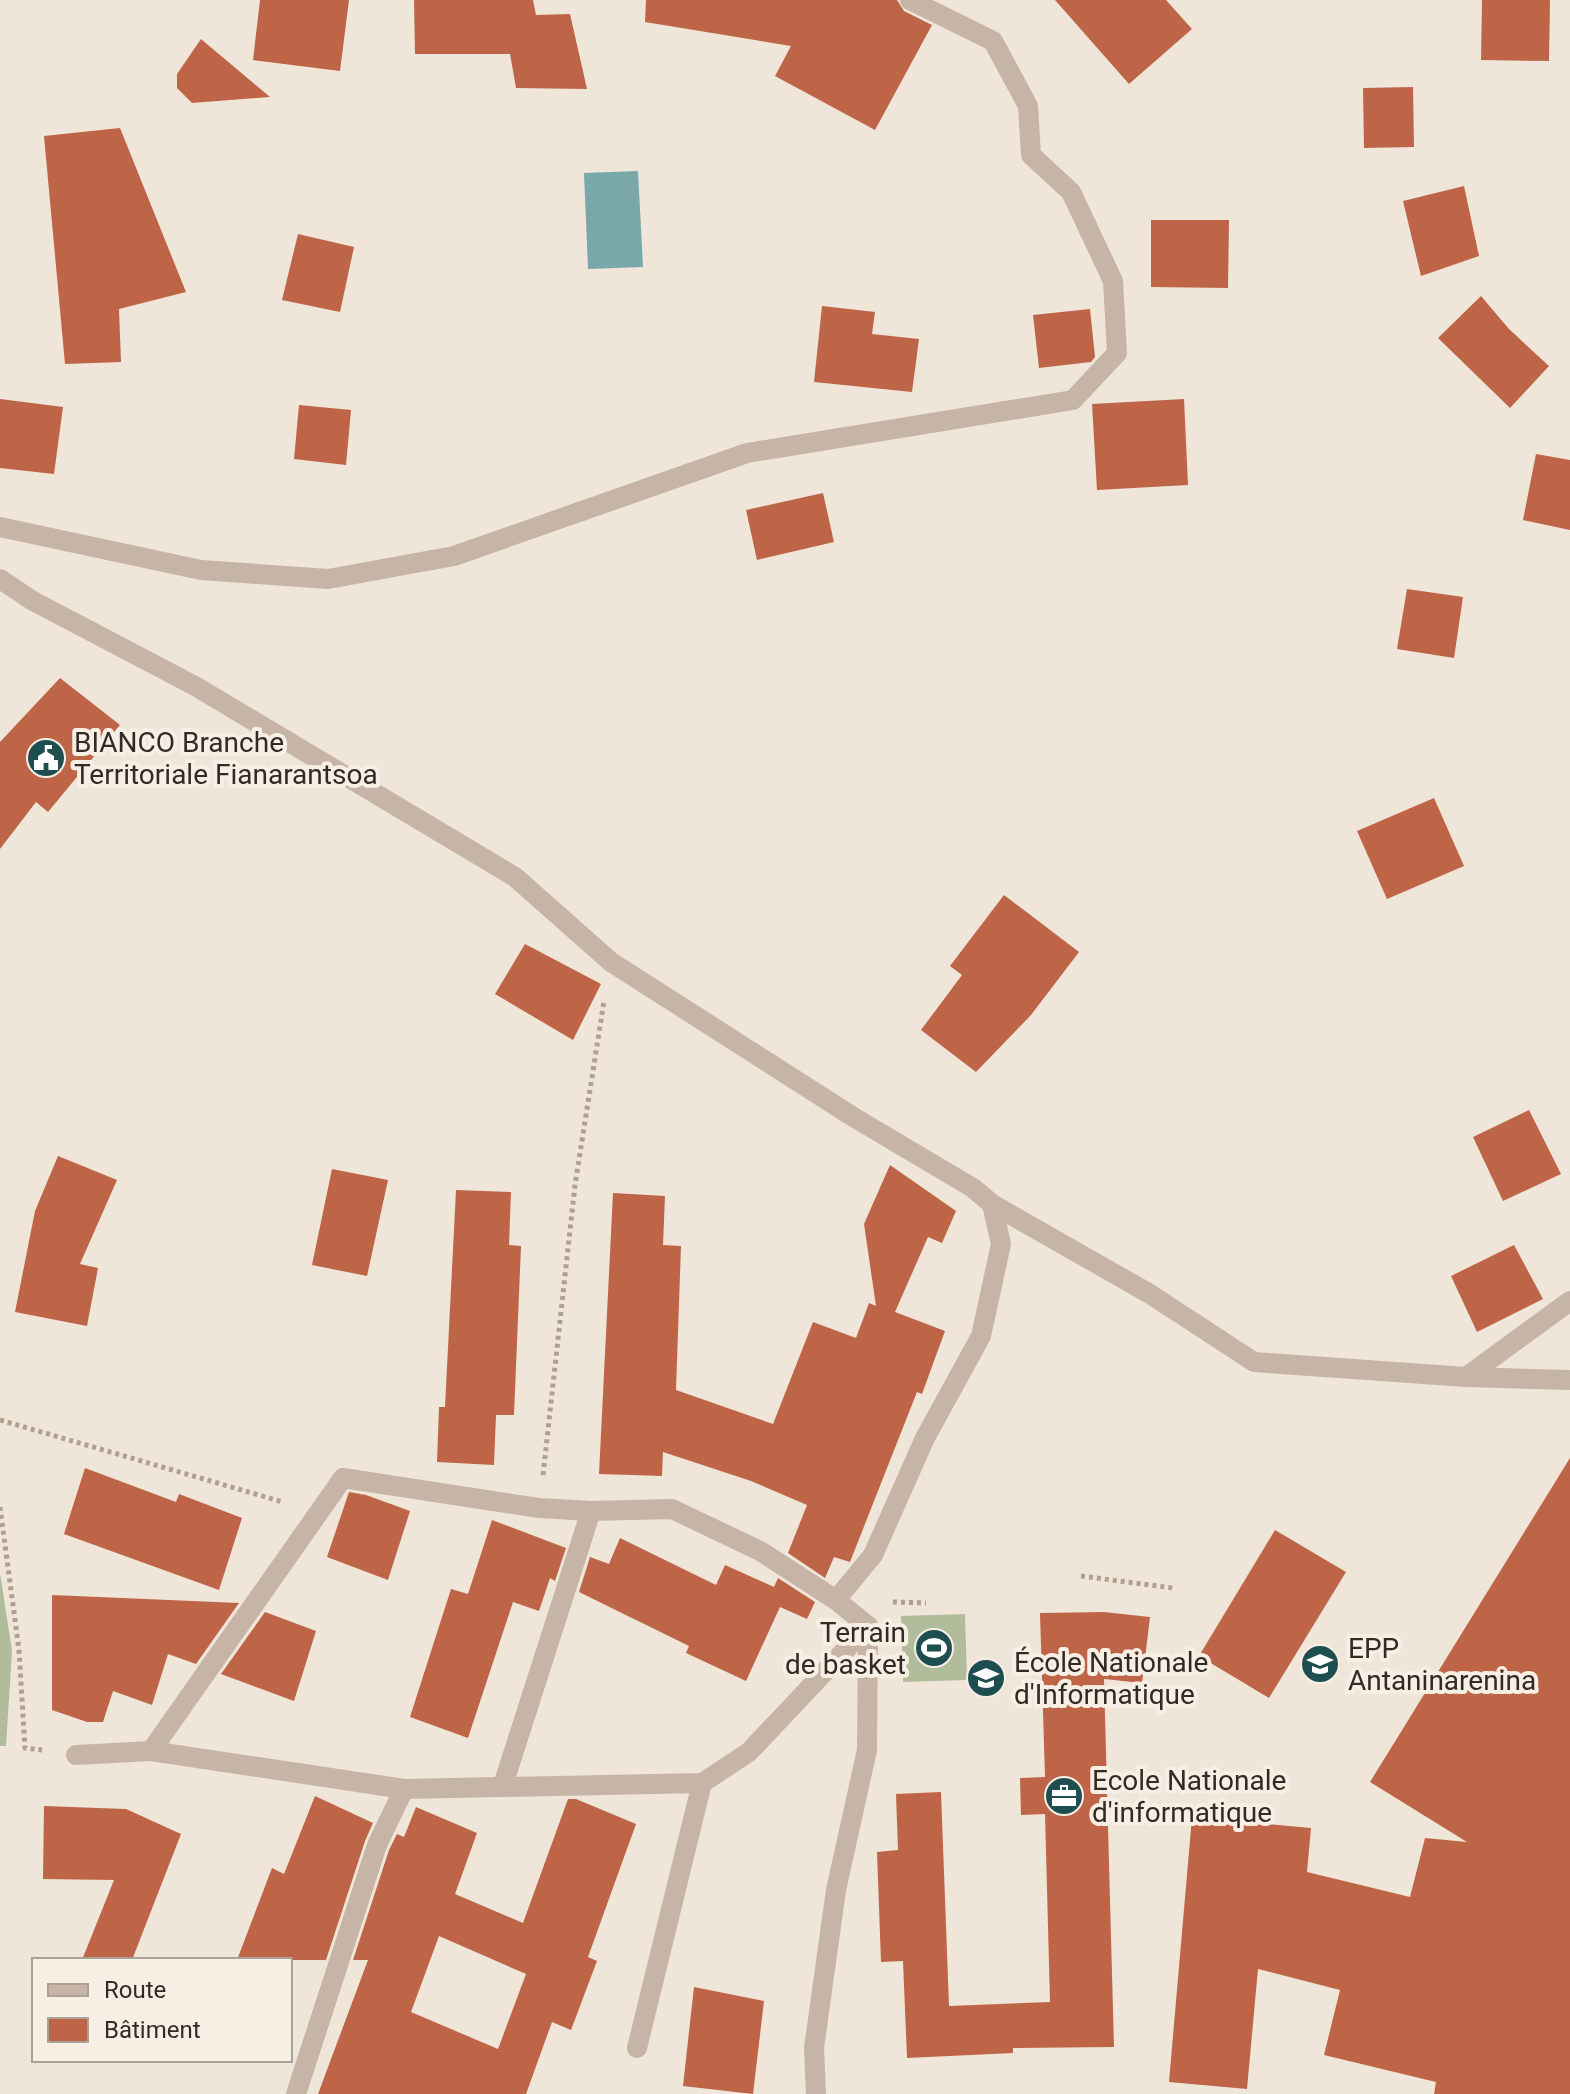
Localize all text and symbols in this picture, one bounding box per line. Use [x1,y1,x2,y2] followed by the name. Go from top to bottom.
[74,726,378,791] place label: BIANCO Branche Territoriale Fianarantsoa
[25,737,67,779] public building icon: BIANCO Branche Territoriale Fianarantsoa
[785,1616,906,1681] place label: Terrain de basket
[913,1627,955,1669] sports icon: Terrain de basket
[1348,1632,1536,1697] place label: EPP Antaninarenina
[1299,1643,1341,1685] school or university icon: EPP Antaninarenina
[1014,1646,1208,1711] place label: École Nationale d'Informatique
[965,1657,1007,1699] school or university icon: École Nationale d'Informatique
[1092,1764,1286,1829] place label: Ecole Nationale d'informatique
[1043,1775,1085,1817] office icon: Ecole Nationale d'informatique
[32,1958,292,2062] legend
[104,1976,166,2004] text: Route
[104,2016,201,2044] text: Bâtiment

